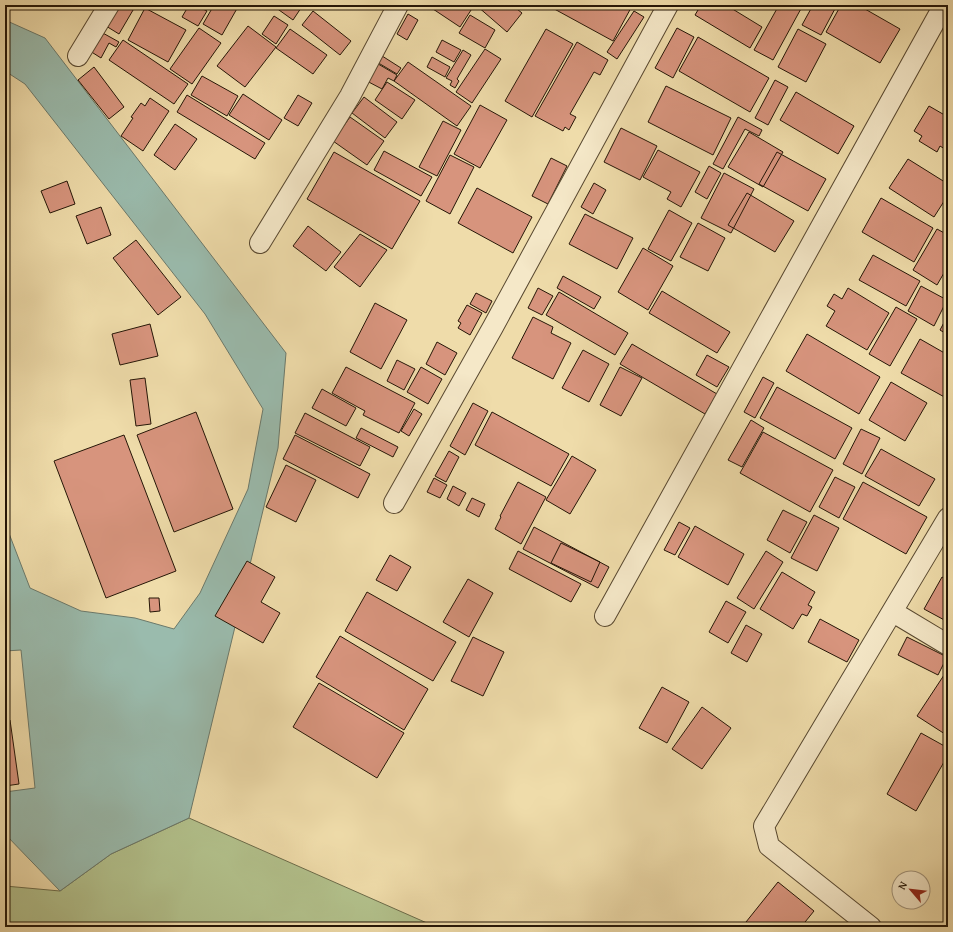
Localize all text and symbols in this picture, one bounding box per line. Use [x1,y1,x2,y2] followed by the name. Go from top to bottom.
[891,870,931,910] north arrow
[893,878,911,892] text: N

